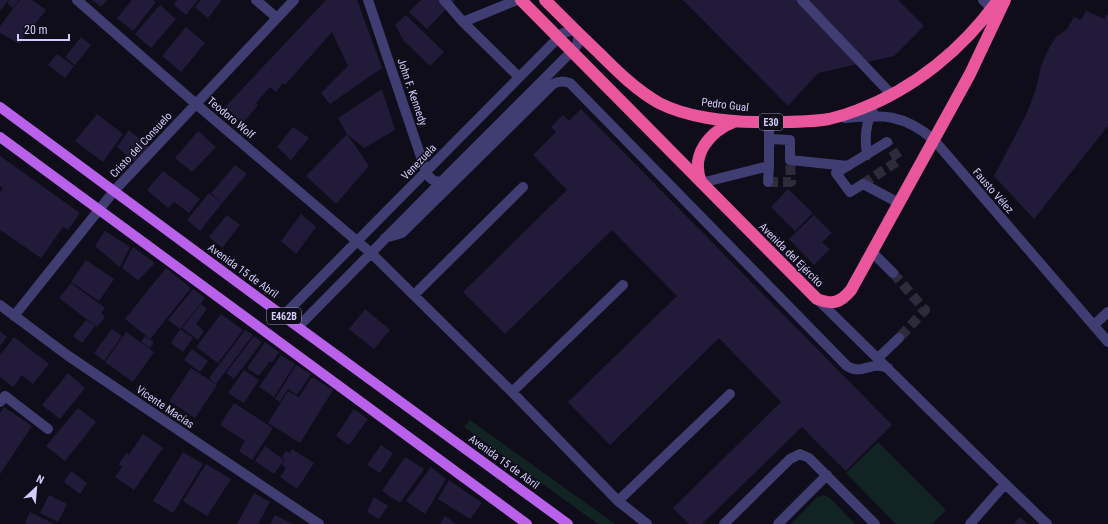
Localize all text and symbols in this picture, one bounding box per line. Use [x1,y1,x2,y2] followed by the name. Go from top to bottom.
[18,16,69,42] scale bar
[24,23,48,37] text: 20 m
[394,57,430,128] street label: John F. Kennedy
[205,94,258,142] street label: Teodoro Wolf
[701,96,749,114] street label: Pedro Gual
[107,109,175,180] street label: Cristo del Consuelo
[759,114,783,130] road number: E30
[399,141,439,183] street label: Venezuela
[970,166,1016,216] street label: Fausto Vélez
[756,220,826,290] street label: Avenida del Ejército
[205,241,281,301] street label: Avenida 15 de Abril
[267,308,301,324] road number: E462B
[134,383,196,431] street label: Vicente Macías
[466,432,542,492] street label: Avenida 15 de Abril
[16,468,56,508] north arrow
[34,472,46,487] text: N

